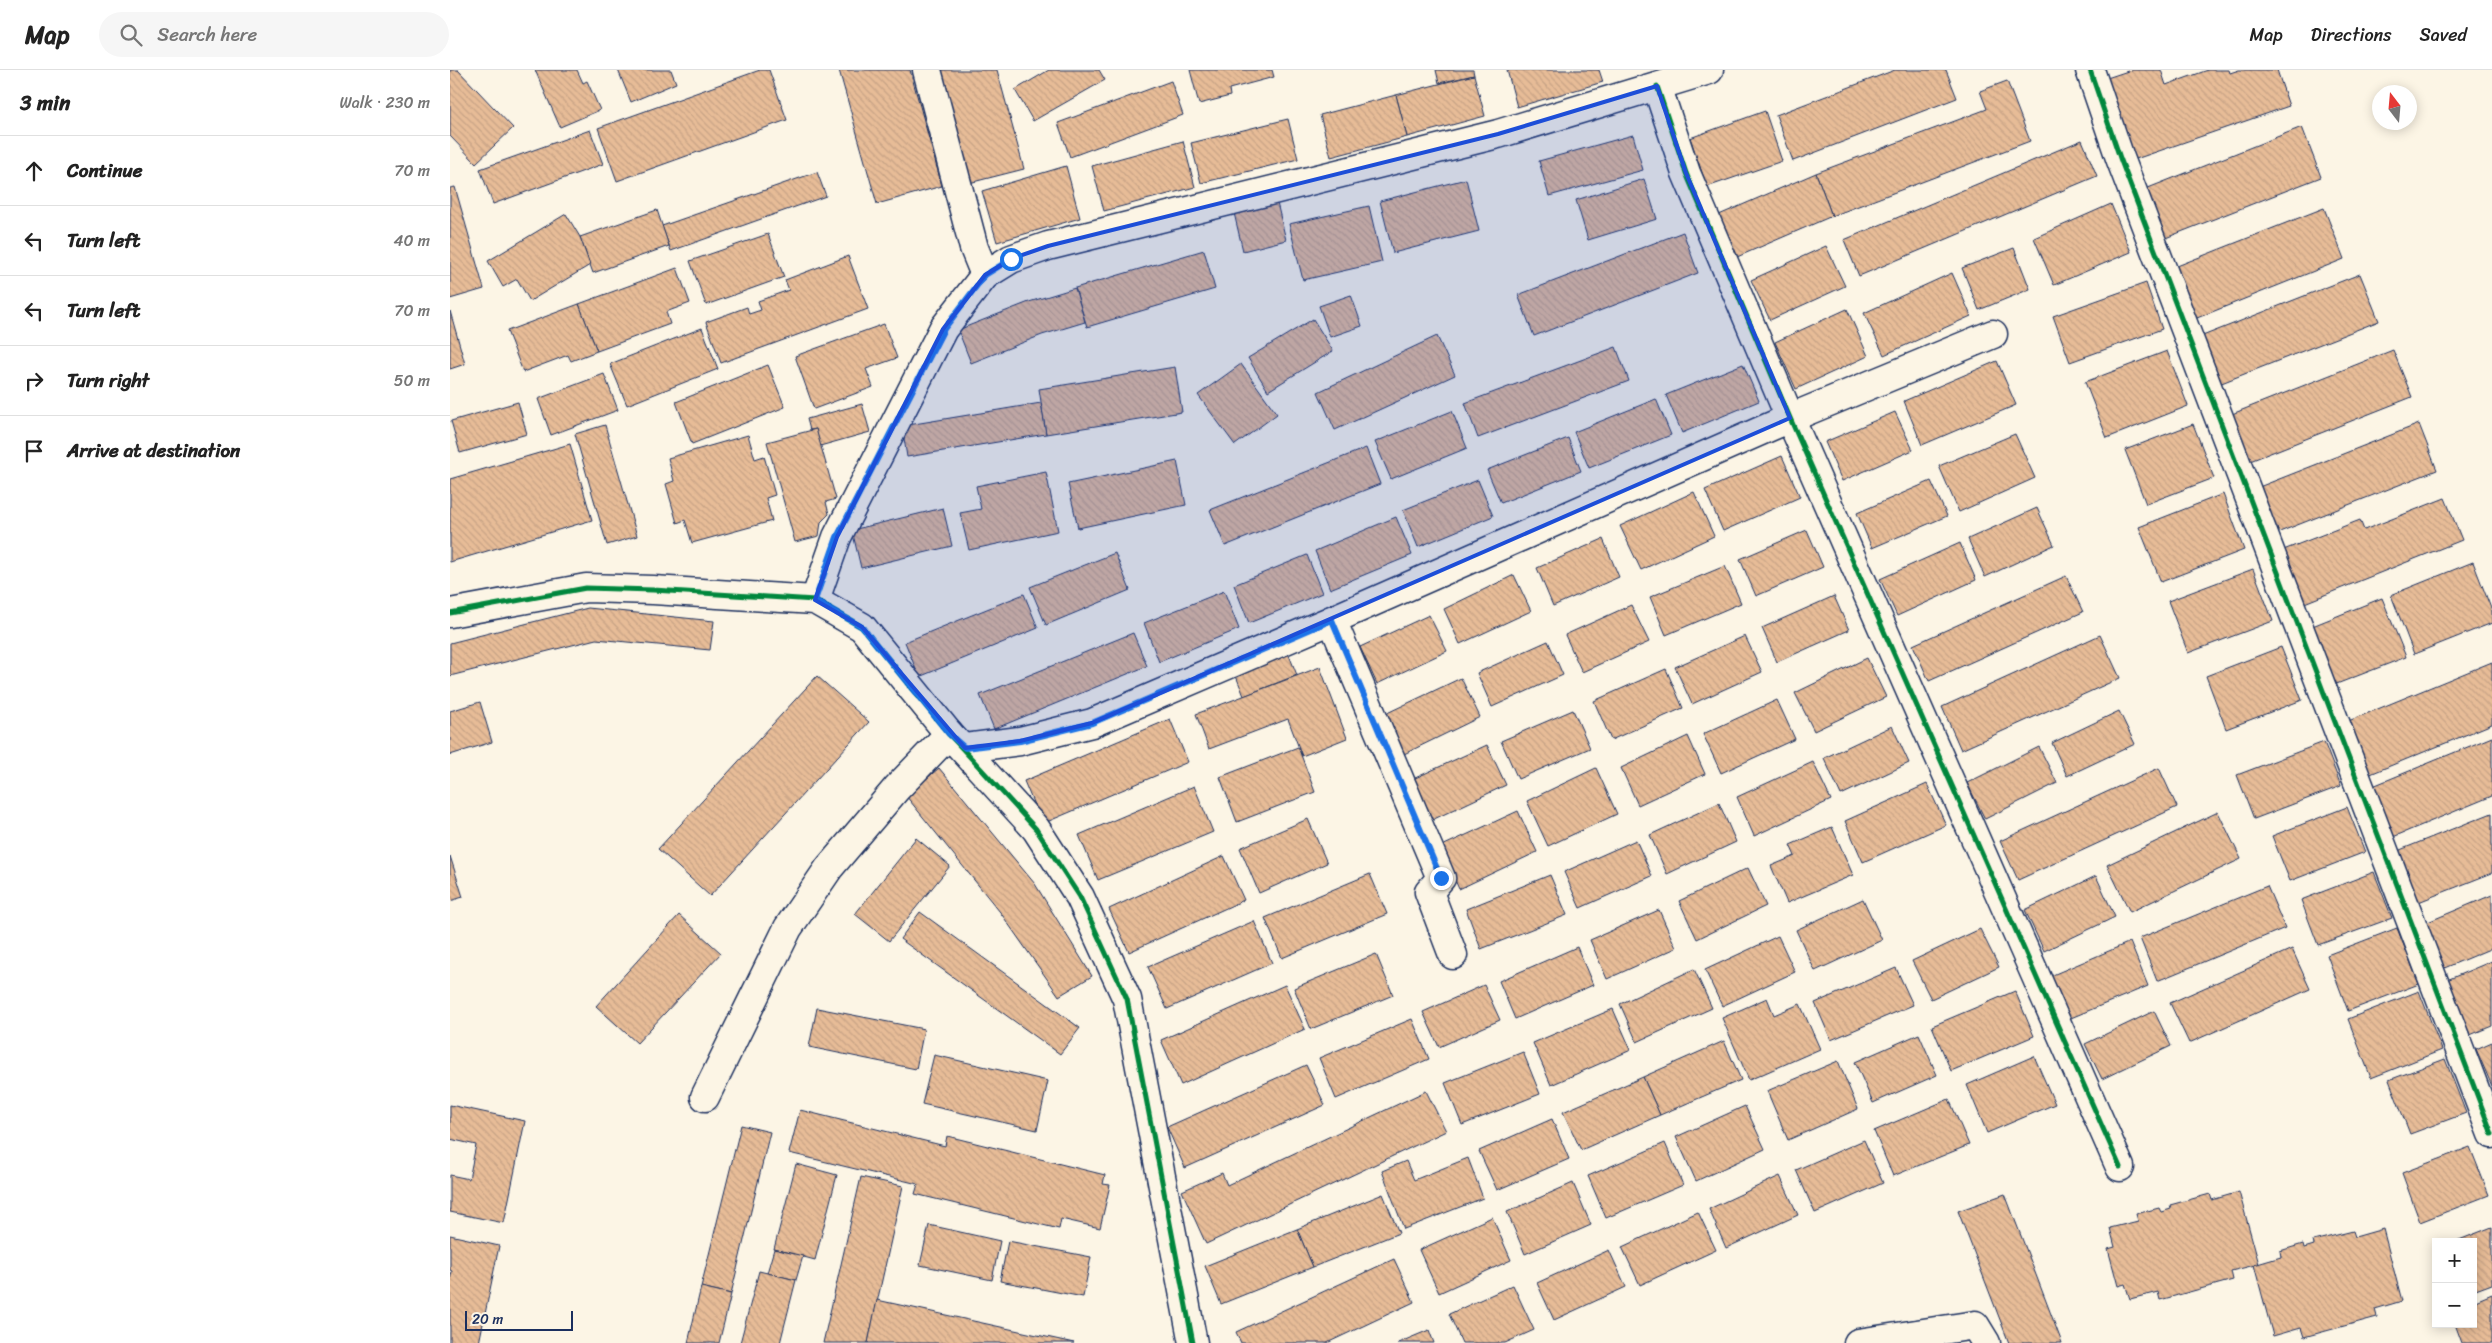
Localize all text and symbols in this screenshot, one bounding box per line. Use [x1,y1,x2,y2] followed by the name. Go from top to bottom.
[99,12,449,57] search box
[25,14,69,56] text: Map
[157,18,257,51] text: Search here
[2250,19,2283,51] text: Map
[2311,19,2392,51] text: Directions
[2420,19,2467,51] text: Saved
[117,21,145,49] icon: search
[20,84,70,122] text: 3 min
[2372,85,2417,130] north arrow
[339,88,430,117] text: Walk · 230 m
[67,154,143,187] text: Continue
[394,156,430,185] text: 70 m
[20,157,48,185] icon: ahead
[67,224,140,257] text: Turn left
[393,226,430,255] text: 40 m
[20,227,48,255] icon: left
[1000,248,1023,271] route start
[67,294,140,327] text: Turn left
[394,296,430,325] text: 70 m
[20,297,48,325] icon: left
[67,364,149,397] text: Turn right
[394,366,430,395] text: 50 m
[20,367,48,395] icon: right
[67,434,240,467] text: Arrive at destination
[20,437,48,465] icon: arrive
[1430,867,1453,890] route end
[2432,1238,2477,1328] map controls
[2432,1238,2477,1283] button: +
[2432,1283,2477,1328] button: −
[472,1307,503,1332] text: 20 m
[465,1308,572,1331] scale bar

